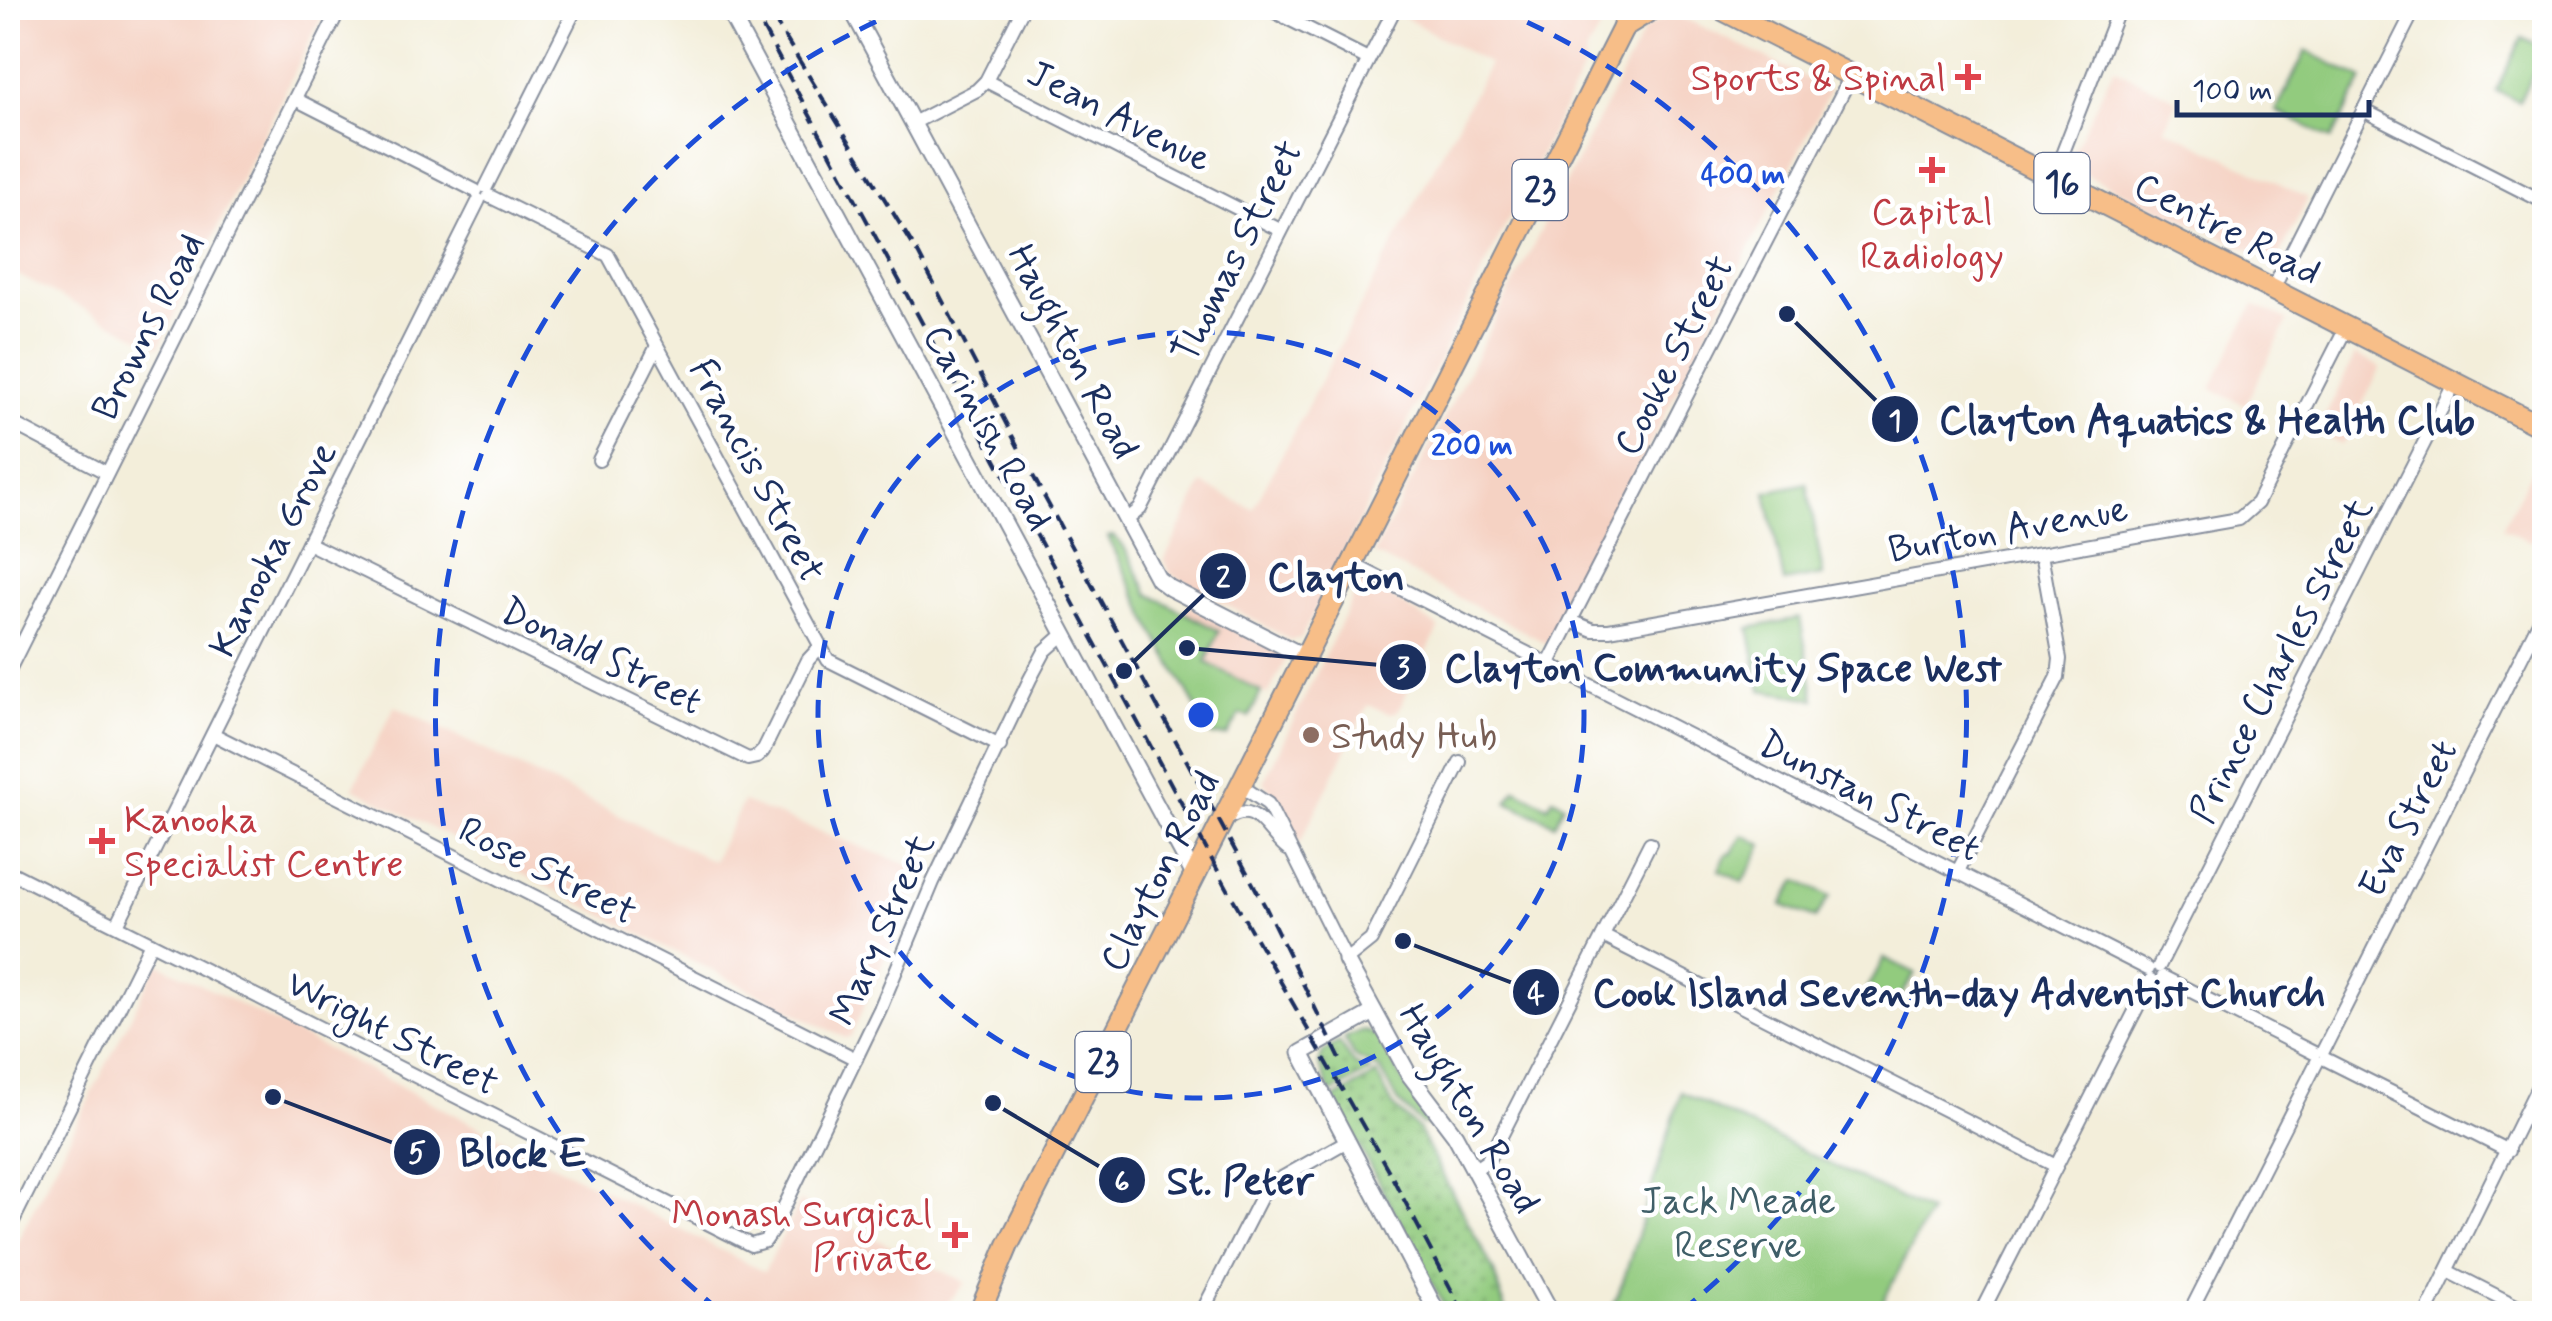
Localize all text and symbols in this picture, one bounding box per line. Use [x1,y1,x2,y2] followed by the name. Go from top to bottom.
[1018,50,1219,185] street label: Jean Avenue
[1691,55,1946,104] place label: Sports & Spinal
[2177,55,2370,117] scale bar
[1955,64,1981,90] marker: Sports & Spinal
[2192,72,2273,111] text: 100 m
[1161,133,1315,372] street label: Thomas Street
[2034,153,2090,213] road number: 16
[1701,156,1785,195] text: 400 m
[1919,157,1945,183] marker: Capital Radiology
[1512,160,1568,220] road number: 23
[2125,162,2329,298] street label: Centre Road
[1860,189,2004,282] place label: Capital Radiology
[81,225,217,429] street label: Browns Road
[991,236,1149,470] street label: Haughton Road
[1604,248,1747,464] street label: Cooke Street
[910,317,1063,540] street label: Carinish Road
[676,351,835,591] street label: Francis Street
[1870,384,2493,454] callout: Clayton Aquatics & Health Club
[1939,396,2475,448] text: Clayton Aquatics & Health Club
[1888,402,1902,441] text: 1
[1431,427,1513,466] text: 200 m
[199,434,349,666] street label: Kanooka Grove
[1885,485,2132,576] street label: Burton Avenue
[2179,490,2385,832] street label: Prince Charles Street
[1198,541,1425,611] callout: Clayton
[1267,553,1405,605] text: Clayton
[1216,559,1231,598] text: 2
[492,587,710,727] street label: Donald Street
[1378,632,2018,702] callout: Clayton Community Space West
[1444,644,2002,696] text: Clayton Community Space West
[1396,649,1410,688] text: 3
[1183,697,1219,733] centre of rings
[1331,713,1497,762] place label: Study Hub
[1750,720,1988,874] street label: Dunstan Street
[1300,724,1322,746] marker: Study Hub
[2349,732,2470,906] street label: Eva Street
[1090,764,1233,981] street label: Clayton Road
[124,797,404,890] place label: Kanooka Specialist Centre
[450,806,644,938] street label: Rose Street
[819,826,947,1034] street label: Mary Street
[89,828,115,854] marker: Kanooka Specialist Centre
[1511,957,2357,1027] callout: Cook Island Seventh-day Adventist Church
[276,960,506,1112] street label: Wright Street
[1592,969,2326,1021] text: Cook Island Seventh-day Adventist Church
[1527,975,1545,1014] text: 4
[1383,995,1550,1225] street label: Haughton Road
[1076,1032,1130,1092] road number: 23
[392,1117,604,1187] callout: Block E
[459,1129,587,1181] text: Block E
[408,1134,426,1173] text: 5
[1097,1145,1334,1215] callout: St. Peter
[1166,1157,1315,1209] text: St. Peter
[1114,1163,1130,1202] text: 6
[1640,1178,1836,1271] park label: Jack Meade Reserve
[672,1191,932,1284] place label: Monash Surgical Private
[942,1222,968,1248] marker: Monash Surgical Private

